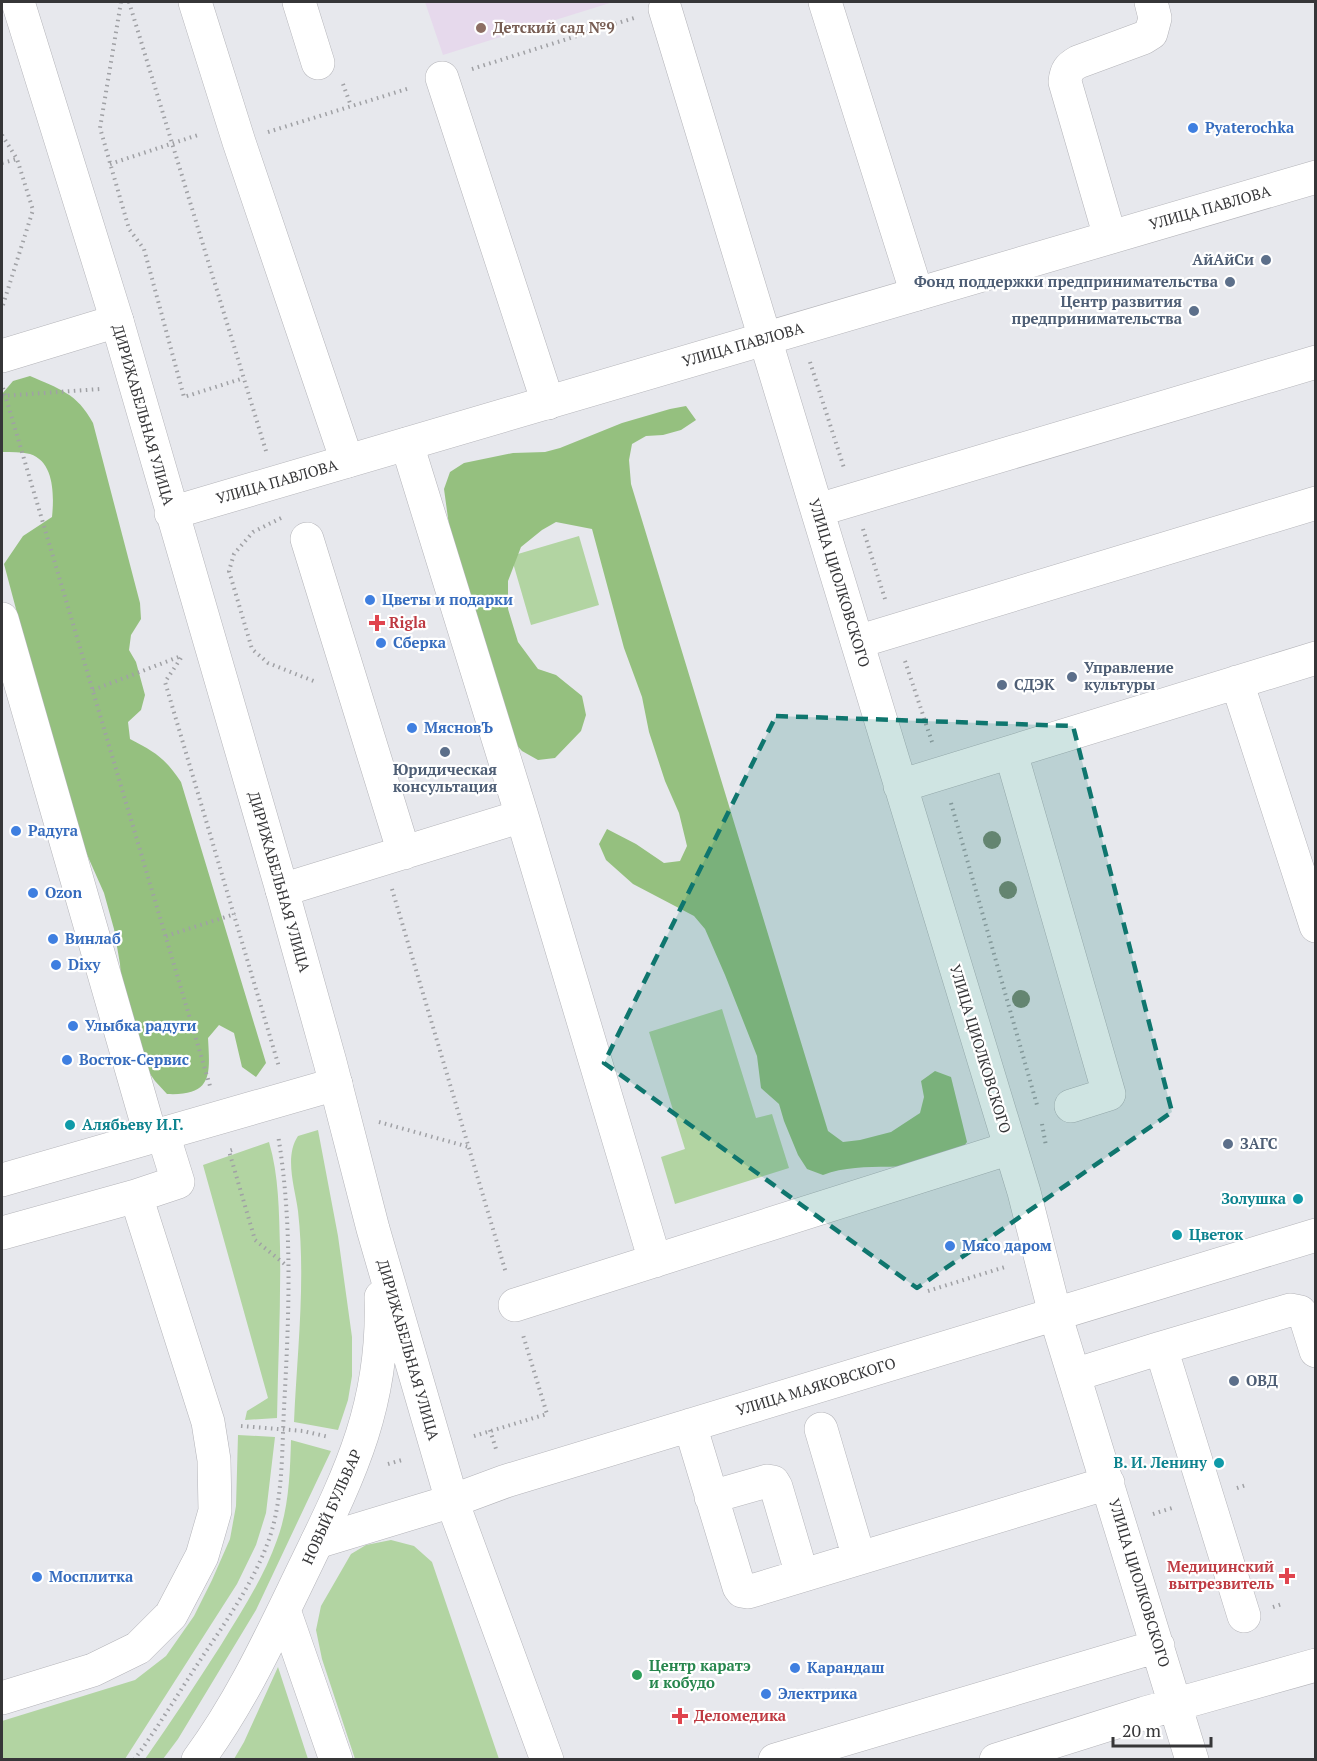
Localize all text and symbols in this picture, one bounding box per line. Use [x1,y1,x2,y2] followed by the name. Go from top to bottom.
[493,17,615,37] place label: Детский сад №9
[474,21,488,35] marker: Детский сад №9
[1205,117,1295,137] place label: Pyaterochka
[1186,121,1200,135] marker: Pyaterochka
[1147,180,1274,234] street label: УЛИЦА ПАВЛОВА
[1192,249,1254,269] place label: АйАйСи
[1259,253,1273,267] marker: АйАйСи
[914,271,1219,291] place label: Фонд поддержки предпринимательства
[1223,275,1237,289] marker: Фонд поддержки предпринимательства
[1012,291,1183,328] place label: Центр развития предпринимательства
[1187,304,1201,318] marker: Центр развития предпринимательства
[680,317,807,371] street label: УЛИЦА ПАВЛОВА
[109,322,180,508] street label: ДИРИЖАБЕЛЬНАЯ УЛИЦА
[214,454,341,508] street label: УЛИЦА ПАВЛОВА
[805,496,875,670] street label: УЛИЦА ЦИОЛКОВСКОГО
[382,589,513,609] place label: Цветы и подарки
[363,593,377,607] marker: Цветы и подарки
[389,612,427,632] place label: Rigla
[370,616,384,630] marker: Rigla
[393,632,447,652] place label: Сберка
[374,636,388,650] marker: Сберка
[1084,657,1174,694] place label: Управление культуры
[1065,670,1079,684] marker: Управление культуры
[1014,674,1055,694] place label: СДЭК
[995,678,1009,692] marker: СДЭК
[424,717,493,737] place label: МясновЪ
[405,721,419,735] marker: МясновЪ
[438,745,452,759] marker: Юридическая консультация
[393,759,498,796] place label: Юридическая консультация
[245,789,316,975] street label: ДИРИЖАБЕЛЬНАЯ УЛИЦА
[28,820,79,840] place label: Радуга
[9,824,23,838] marker: Радуга
[45,882,82,902] place label: Ozon
[26,886,40,900] marker: Ozon
[65,928,121,948] place label: Винлаб
[46,932,60,946] marker: Винлаб
[68,954,101,974] place label: Dixy
[49,958,63,972] marker: Dixy
[946,962,1016,1136] street label: УЛИЦА ЦИОЛКОВСКОГО
[85,1015,196,1035] place label: Улыбка радуги
[66,1019,80,1033] marker: Улыбка радуги
[79,1049,189,1069] place label: Восток-Сервис
[60,1053,74,1067] marker: Восток-Сервис
[82,1114,184,1134] place label: Алябьеву И.Г.
[63,1118,77,1132] marker: Алябьеву И.Г.
[1240,1133,1278,1153] place label: ЗАГС
[1221,1137,1235,1151] marker: ЗАГС
[1221,1188,1287,1208] place label: Золушка
[1291,1192,1305,1206] marker: Золушка
[1189,1224,1243,1244] place label: Цветок
[1170,1228,1184,1242] marker: Цветок
[962,1235,1052,1255] place label: Мясо даром
[943,1239,957,1253] marker: Мясо даром
[374,1257,445,1443] street label: ДИРИЖАБЕЛЬНАЯ УЛИЦА
[734,1352,898,1420] street label: УЛИЦА МАЯКОВСКОГО
[1246,1370,1278,1390] place label: ОВД
[1227,1374,1241,1388] marker: ОВД
[297,1446,365,1567] street label: НОВЫЙ БУЛЬВАР
[1113,1452,1208,1472] place label: В. И. Ленину
[1212,1456,1226,1470] marker: В. И. Ленину
[1105,1496,1175,1670] street label: УЛИЦА ЦИОЛКОВСКОГО
[1167,1556,1274,1593] place label: Медицинский вытрезвитель
[49,1566,134,1586] place label: Мосплитка
[1278,1567,1296,1585] marker: Медицинский вытрезвитель
[30,1570,44,1584] marker: Мосплитка
[649,1655,751,1692] place label: Центр каратэ и кобудо
[807,1657,885,1677] place label: Карандаш
[788,1661,802,1675] marker: Карандаш
[630,1668,644,1682] marker: Центр каратэ и кобудо
[778,1683,858,1703] place label: Электрика
[759,1687,773,1701] marker: Электрика
[694,1705,787,1725] place label: Деломедика
[671,1707,689,1725] marker: Деломедика
[1113,1710,1210,1748] scale bar
[1122,1718,1162,1742] text: 20 m

